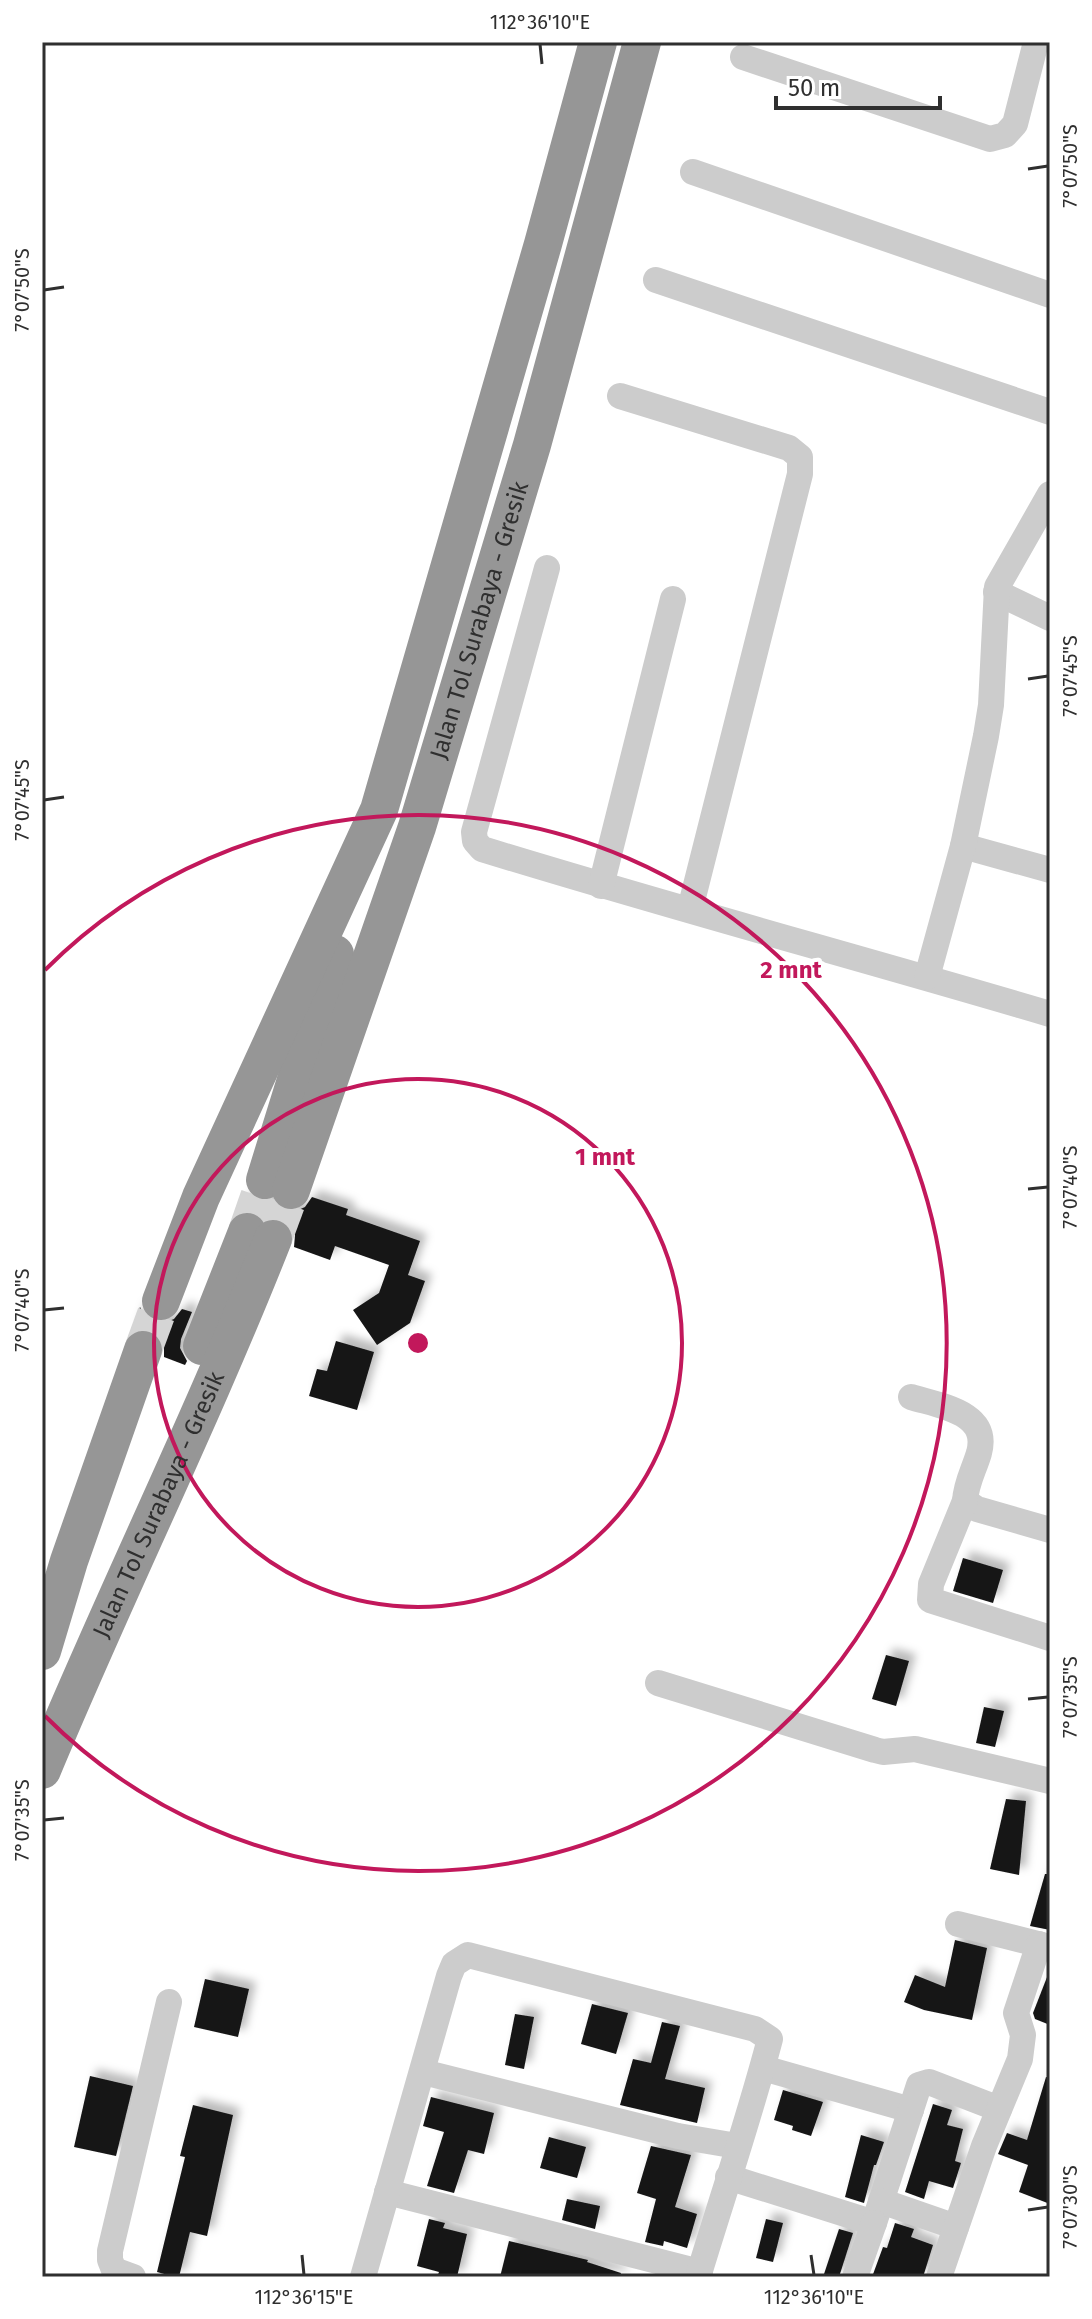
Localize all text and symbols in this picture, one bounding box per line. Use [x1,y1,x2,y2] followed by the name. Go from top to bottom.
[490,10,590,34] text: 112°36'10"E
[776,60,940,110] scale bar
[788,74,840,102] text: 50 m
[1058,124,1082,208] text: 7°07'50"S
[10,248,34,332] text: 7°07'50"S
[424,478,534,763] street label: Jalan Tol Surabaya - Gresik
[1058,635,1082,717] text: 7°07'45"S
[10,759,34,841] text: 7°07'45"S
[760,956,822,984] text: 2 mnt
[575,1143,636,1171] text: 1 mnt
[1058,1145,1082,1229] text: 7°07'40"S
[10,1268,34,1352] text: 7°07'40"S
[404,1329,432,1357] centre of rings
[87,1367,231,1642] street label: Jalan Tol Surabaya - Gresik
[1058,1656,1082,1738] text: 7°07'35"S
[10,1779,34,1861] text: 7°07'35"S
[1058,2165,1082,2249] text: 7°07'30"S
[255,2285,353,2309] text: 112°36'15"E
[764,2285,864,2309] text: 112°36'10"E

